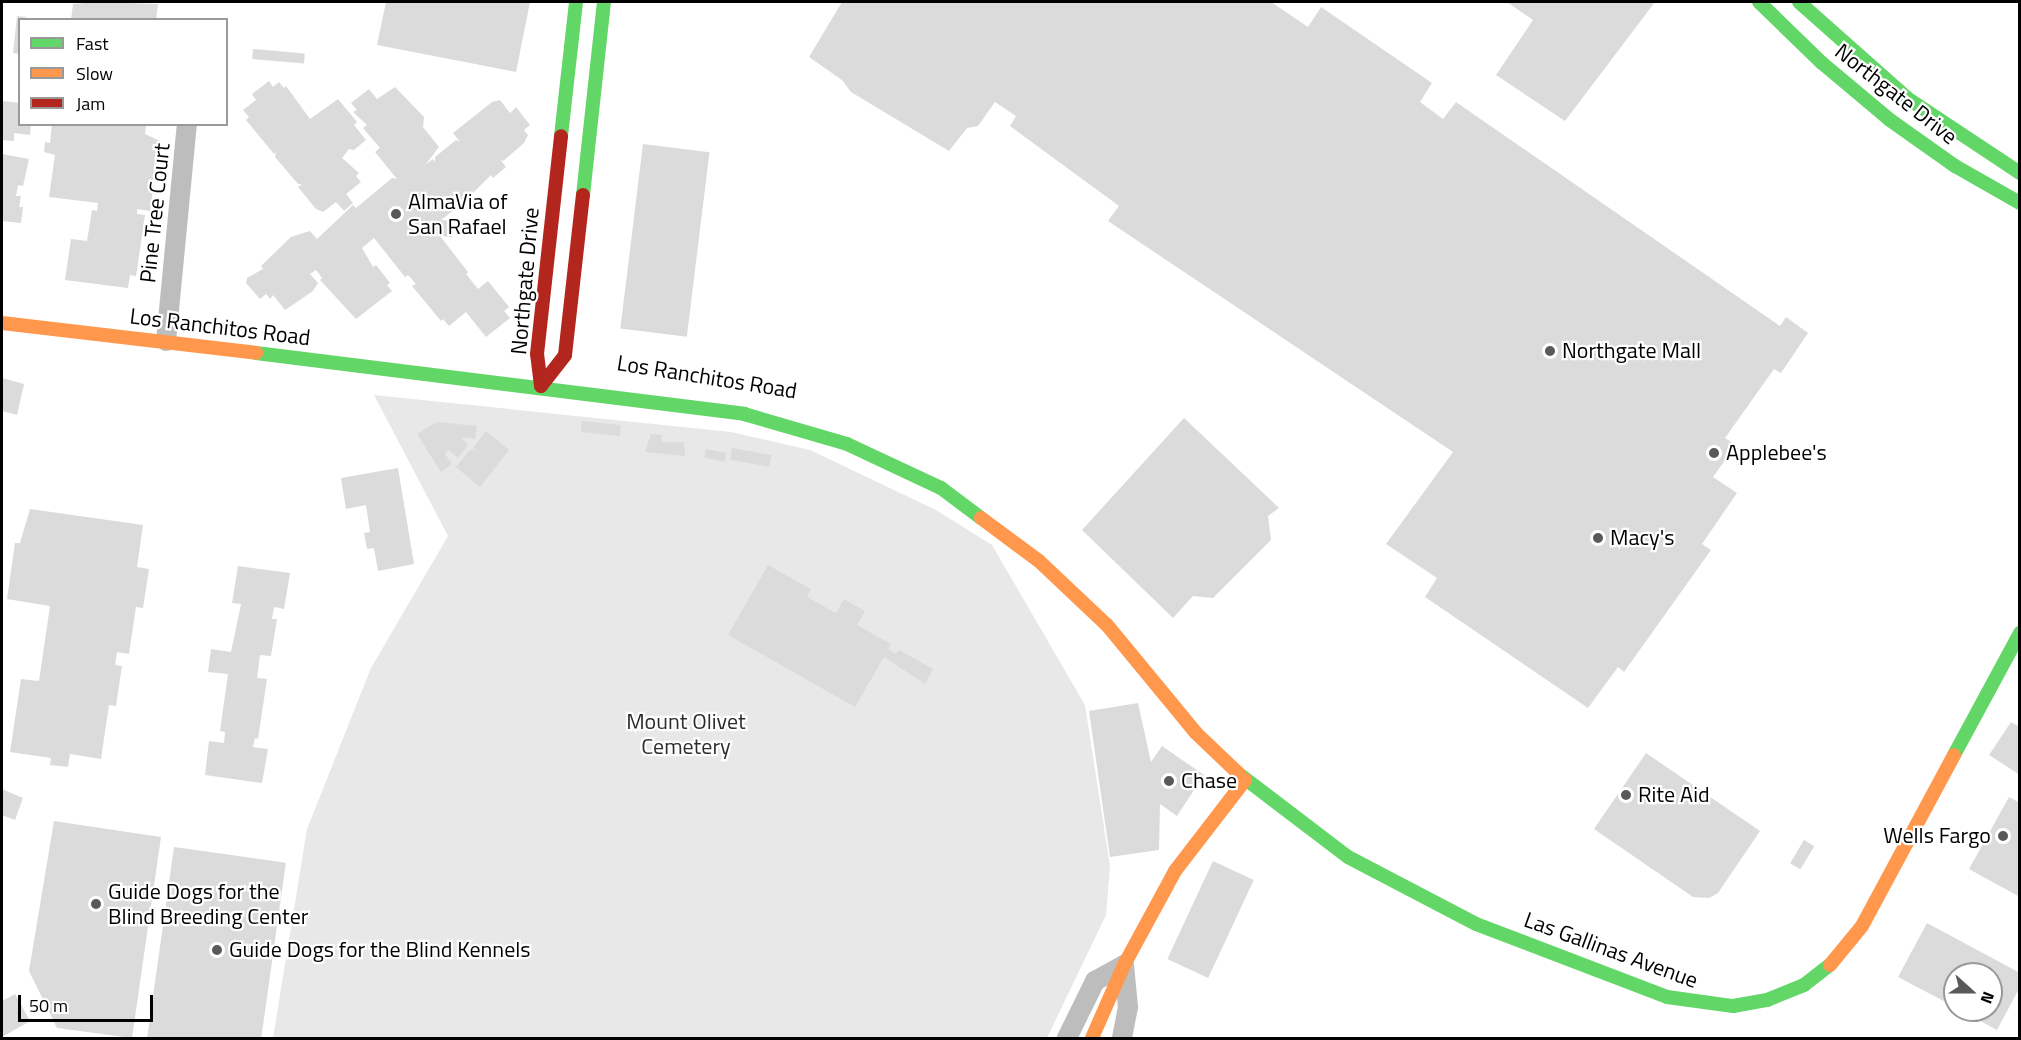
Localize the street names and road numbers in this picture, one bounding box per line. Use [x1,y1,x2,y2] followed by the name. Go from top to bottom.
[1830,38,1962,150] street label: Northgate Drive
[135,142,175,284] street label: Pine Tree Court
[505,206,545,356] street label: Northgate Drive
[128,303,312,351] street label: Los Ranchitos Road
[615,350,799,404] street label: Los Ranchitos Road
[1521,906,1701,994] street label: Las Gallinas Avenue

